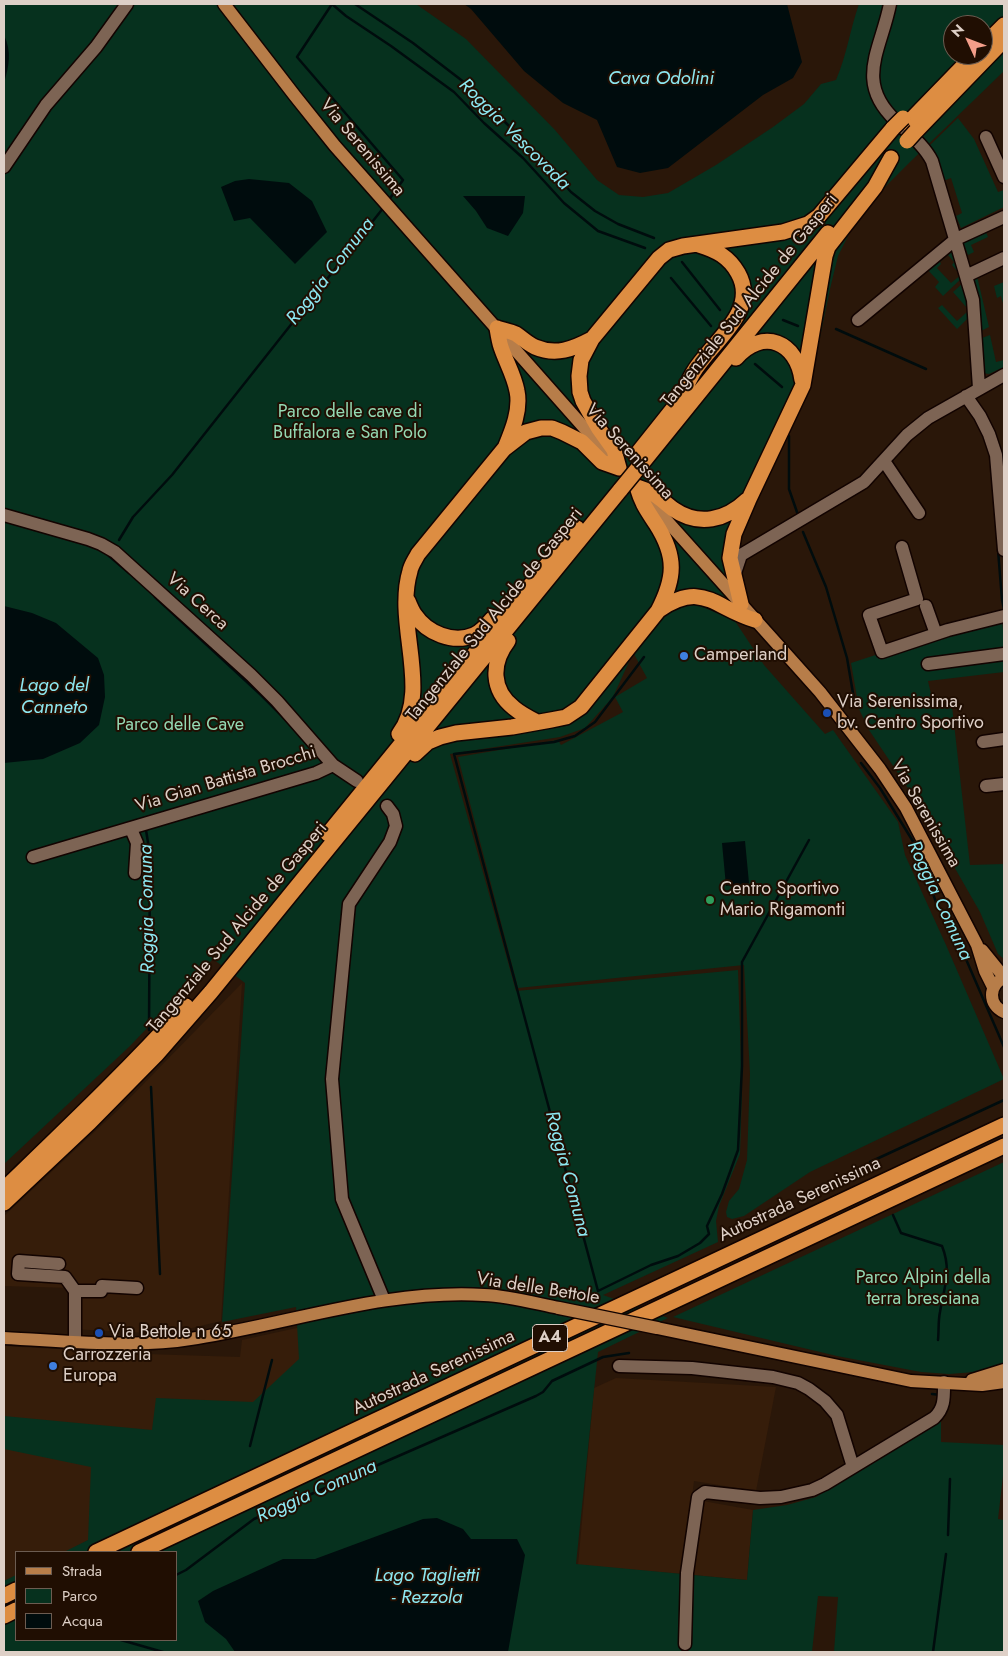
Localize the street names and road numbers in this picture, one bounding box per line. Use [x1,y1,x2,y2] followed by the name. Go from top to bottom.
[315,95,409,201] street label: Via Serenissima
[657,190,843,412] street label: Tangenziale Sud Alcide de Gasperi
[581,400,677,504] street label: Via Serenissima
[402,504,588,726] street label: Tangenziale Sud Alcide de Gasperi
[162,569,232,635] street label: Via Cerca
[133,742,319,818] street label: Via Gian Battista Brocchi
[885,756,965,872] street label: Via Serenissima
[143,818,333,1038] street label: Tangenziale Sud Alcide de Gasperi
[716,1153,884,1247] street label: Autostrada Serenissima
[475,1269,601,1309] street label: Via delle Bettole
[532,1325,568,1352] road number: A4
[350,1326,518,1420] street label: Autostrada Serenissima

